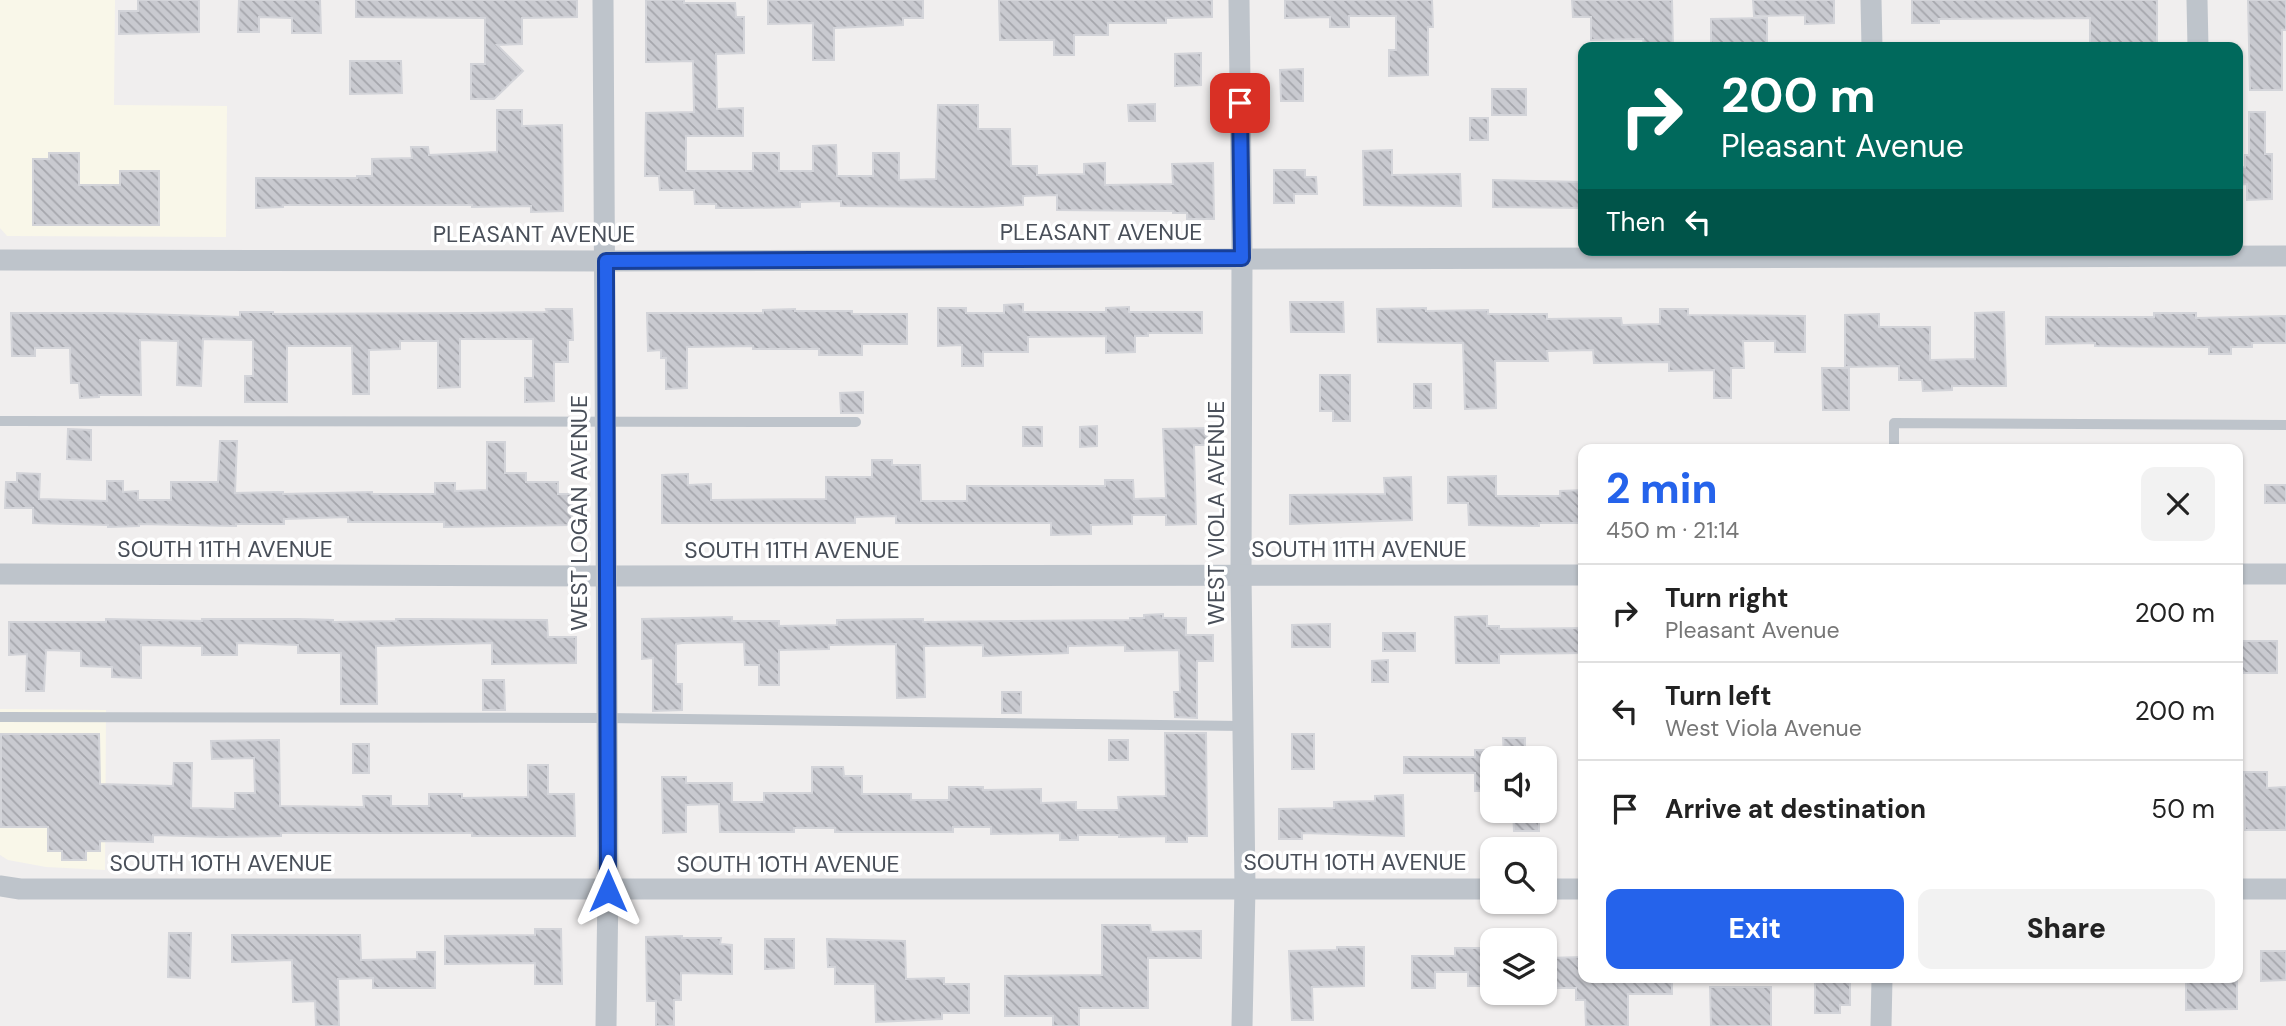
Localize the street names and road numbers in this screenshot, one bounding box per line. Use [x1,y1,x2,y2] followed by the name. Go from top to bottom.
[1000,217,1202,247] street label: PLEASANT AVENUE
[433,219,635,249] street label: PLEASANT AVENUE
[564,395,594,631] street label: WEST LOGAN AVENUE
[1201,401,1231,625] street label: WEST VIOLA AVENUE
[117,534,333,564] street label: SOUTH 11TH AVENUE
[1251,534,1467,564] street label: SOUTH 11TH AVENUE
[684,535,900,565] street label: SOUTH 11TH AVENUE
[1243,847,1467,877] street label: SOUTH 10TH AVENUE
[109,848,333,878] street label: SOUTH 10TH AVENUE
[676,849,900,879] street label: SOUTH 10TH AVENUE

